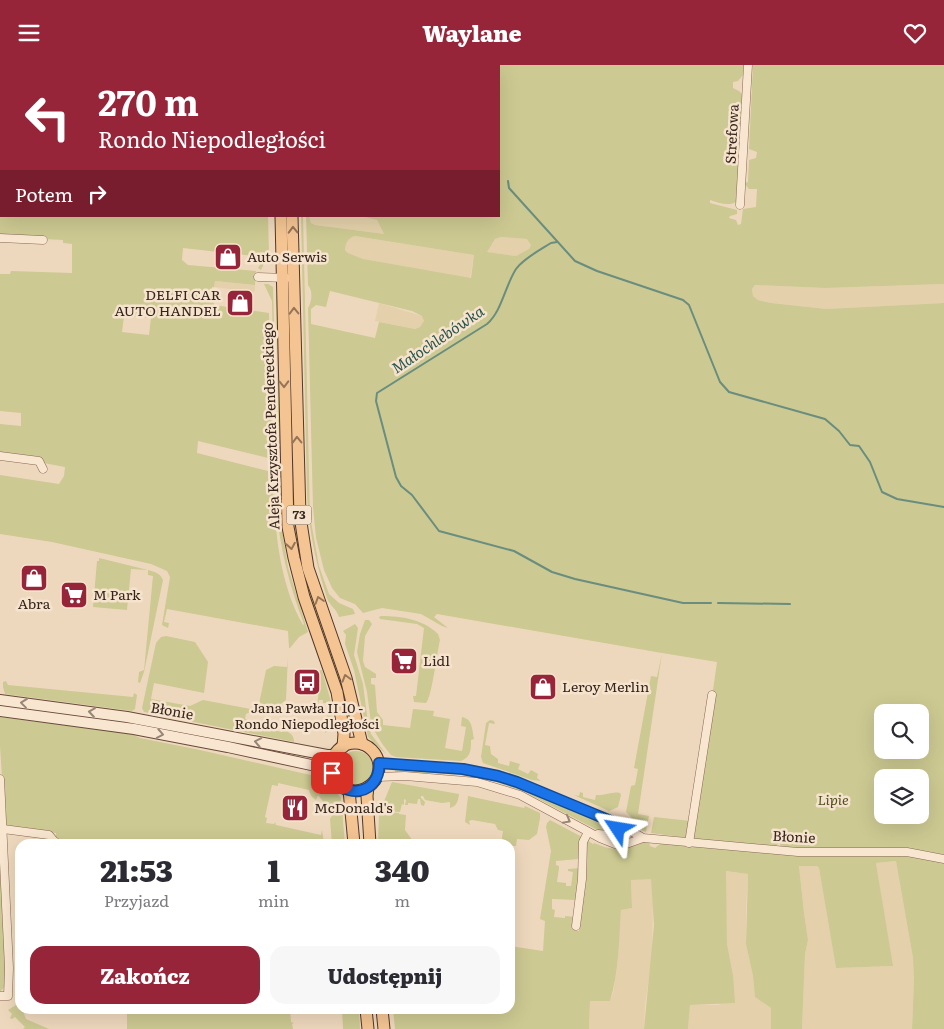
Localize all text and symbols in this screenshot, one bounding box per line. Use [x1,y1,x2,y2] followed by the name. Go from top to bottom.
[422,16,522,49] text: Waylane
[15,19,43,47] icon: menu
[901,19,929,47] icon: heart
[98,75,199,127] text: 270 m
[15,85,80,150] icon: left
[719,103,743,165] street label: Strefowa
[98,122,326,155] text: Rondo Niepodległości
[15,180,73,208] text: Potem
[83,180,111,208] icon: right
[288,225,298,233] one-way arrow
[213,242,243,272] shop icon: Auto Serwis
[247,246,327,266] place label: Auto Serwis
[114,284,221,320] place label: DELFI CAR AUTO HANDEL
[225,288,255,318] shop icon: DELFI CAR AUTO HANDEL
[386,299,489,378] water label: Małochlebówka
[289,307,300,315] one-way arrow
[256,322,284,530] street label: Aleja Krzysztofa Pendereckiego
[279,380,289,388] one-way arrow
[292,436,302,444] one-way arrow
[286,505,312,525] road number: 73
[286,541,296,550] one-way arrow
[19,563,49,593] shop icon: Abra
[59,580,89,610] supermarket icon: M Park
[93,584,141,604] place label: M Park
[18,593,51,613] place label: Abra
[315,597,325,605] one-way arrow
[389,646,419,676] supermarket icon: Lidl
[423,650,450,670] place label: Lidl
[292,667,322,697] bus stop icon: Jana Pawła II 10 - Rondo Niepodległości
[528,672,558,702] shop icon: Leroy Merlin
[341,674,351,682] one-way arrow
[562,676,649,696] place label: Leroy Merlin
[149,696,195,724] street label: Błonie
[235,697,380,733] place label: Jana Pawła II 10 - Rondo Niepodległości
[19,698,27,709] one-way arrow
[874,704,929,824] map controls
[874,704,929,759] button: search
[88,707,96,718] one-way arrow
[156,729,165,739] one-way arrow
[253,737,262,747] one-way arrow
[311,752,353,794] pin
[318,759,346,787] icon: arrive
[874,769,929,824] button: layers
[817,789,849,809] park label: Lipie
[280,793,310,823] restaurant icon: McDonald's
[314,797,393,817] place label: McDonald's
[591,802,643,854] position arrow
[562,814,571,824] one-way arrow
[772,825,816,847] street label: Błonie
[100,847,173,891] text: 21:53
[267,847,280,891] text: 1
[375,847,430,891] text: 340
[104,888,169,912] text: Przyjazd
[258,888,289,912] text: min
[394,888,410,912] text: m
[30,946,260,1004] button: Zakończ
[270,946,500,1004] button: Udostępnij

